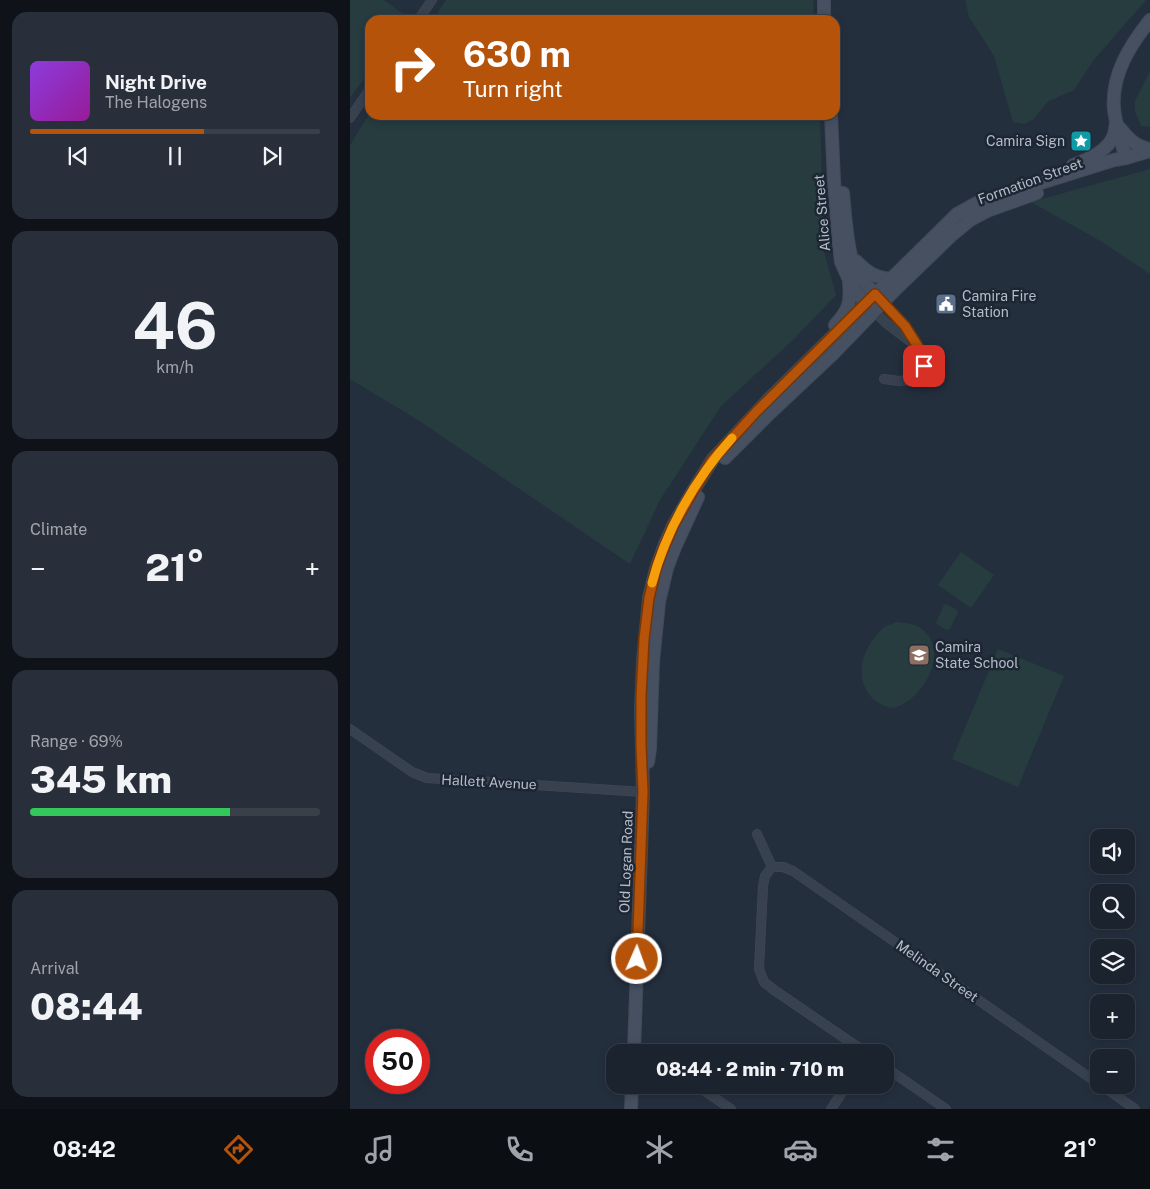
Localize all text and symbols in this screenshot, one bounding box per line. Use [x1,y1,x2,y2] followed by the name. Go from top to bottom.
[463,34,571,75] text: 630 m
[380,35,445,100] icon: right
[105,71,207,93] text: Night Drive
[463,76,563,102] text: Turn right
[105,93,207,112] text: The Halogens
[1069,129,1093,153] place icon: Camira Sign
[986,133,1065,149] place label: Camira Sign
[64,142,92,170] icon: previous
[161,142,189,170] icon: pause
[258,142,286,170] icon: next
[975,155,1085,207] street label: Formation Street
[811,174,833,252] street label: Alice Street
[132,287,218,364] text: 46
[962,288,1037,320] place label: Camira Fire Station
[934,292,958,316] public building icon: Camira Fire Station
[903,345,945,387] pin
[910,352,938,380] icon: arrive
[156,358,194,377] text: km/h
[30,520,87,539] text: Climate
[145,545,205,590] text: 21°
[30,552,46,585] text: −
[304,552,320,585] text: +
[935,639,1018,671] place label: Camira State School
[907,643,931,667] school or university icon: Camira State School
[30,732,123,751] text: Range · 69%
[30,757,172,802] text: 345 km
[441,772,537,792] street label: Hallett Avenue
[616,811,636,913] street label: Old Logan Road
[1090,829,1135,1094] map controls
[1090,829,1135,874] button: sound
[1090,884,1135,929] button: search
[610,932,662,984] position arrow
[893,937,981,1005] street label: Melinda Street
[1090,939,1135,984] button: layers
[30,959,79,978] text: Arrival
[30,984,143,1029] text: 08:44
[1090,994,1135,1039] button: +
[365,1029,430,1094] speed limit sign: 50
[1090,1049,1135,1094] button: −
[656,1058,844,1080] text: 08:44 · 2 min · 710 m
[221,1132,256,1167] icon: directions
[362,1132,397,1167] icon: music
[502,1132,537,1167] icon: phone
[642,1132,677,1167] icon: climate
[783,1132,818,1167] icon: car
[923,1132,958,1167] icon: filters
[53,1136,116,1162] text: 08:42
[1063,1136,1097,1162] text: 21°

